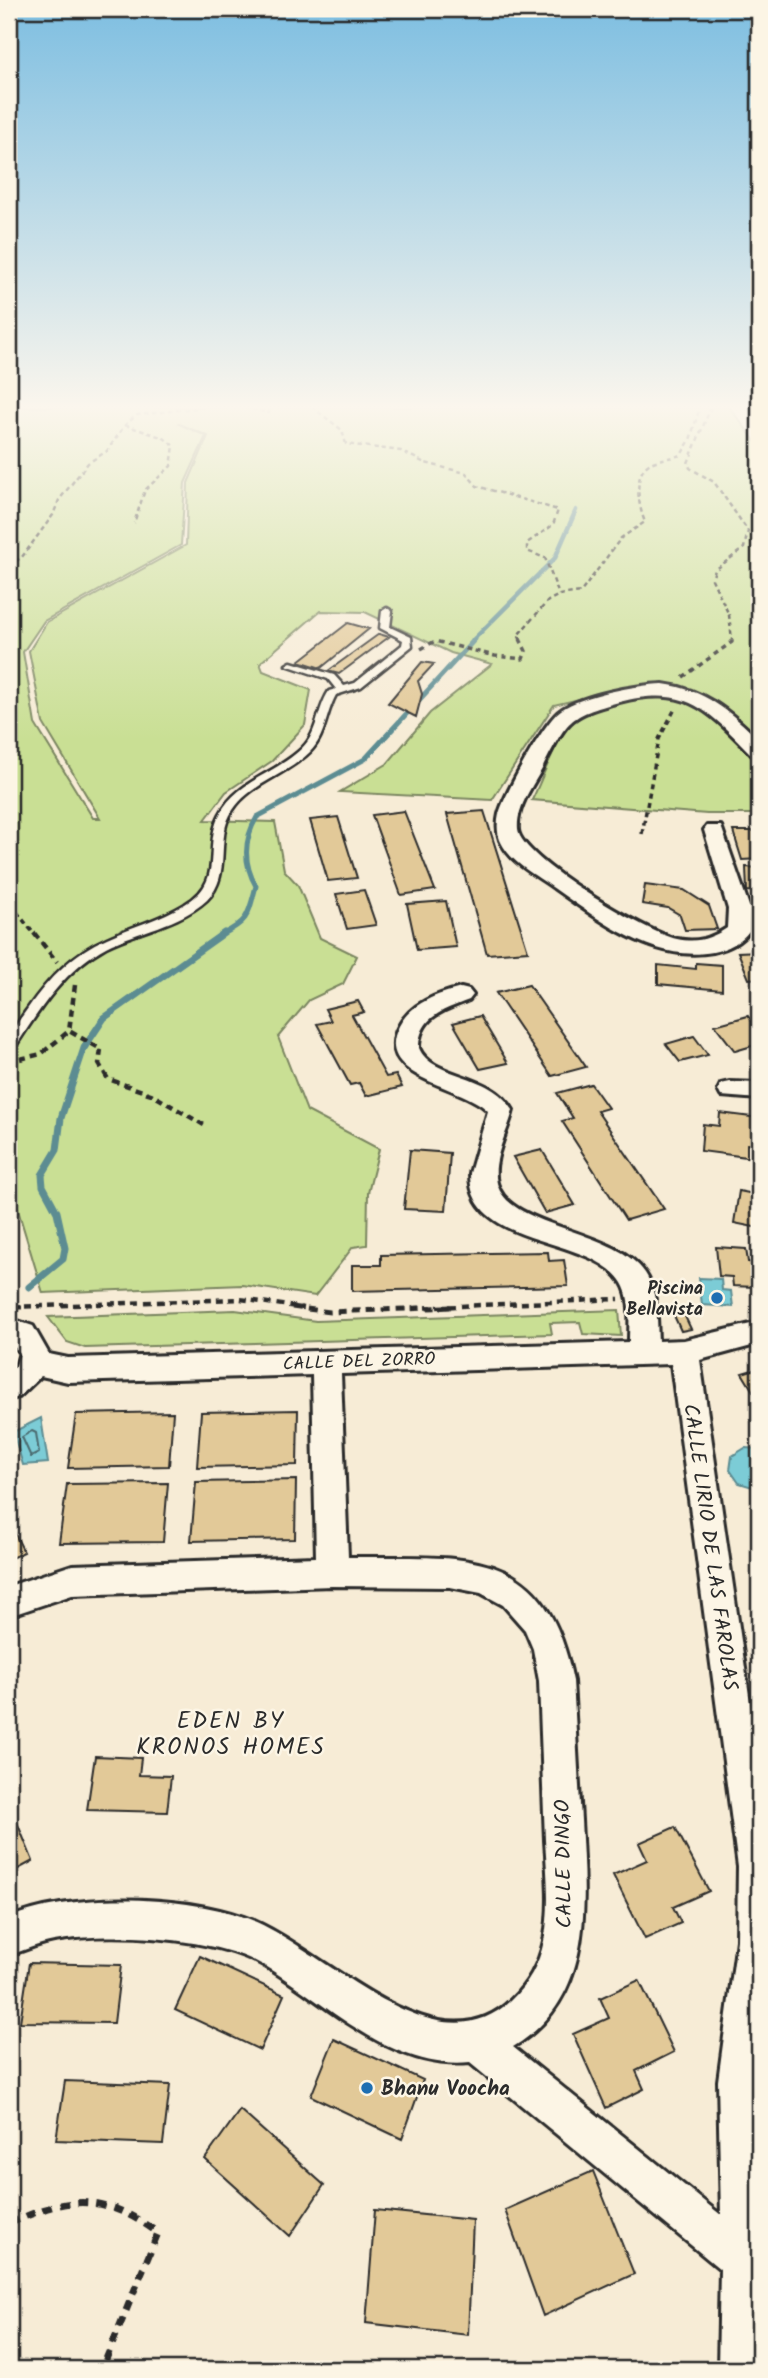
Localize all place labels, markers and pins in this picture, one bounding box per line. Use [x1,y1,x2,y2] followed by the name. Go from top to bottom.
[626,1275,703,1325] place label: Piscina Bellavista
[709,1290,725,1306] marker: Piscina Bellavista
[381,2073,510,2106] place label: Bhanu Voocha
[359,2080,375,2096] marker: Bhanu Voocha

